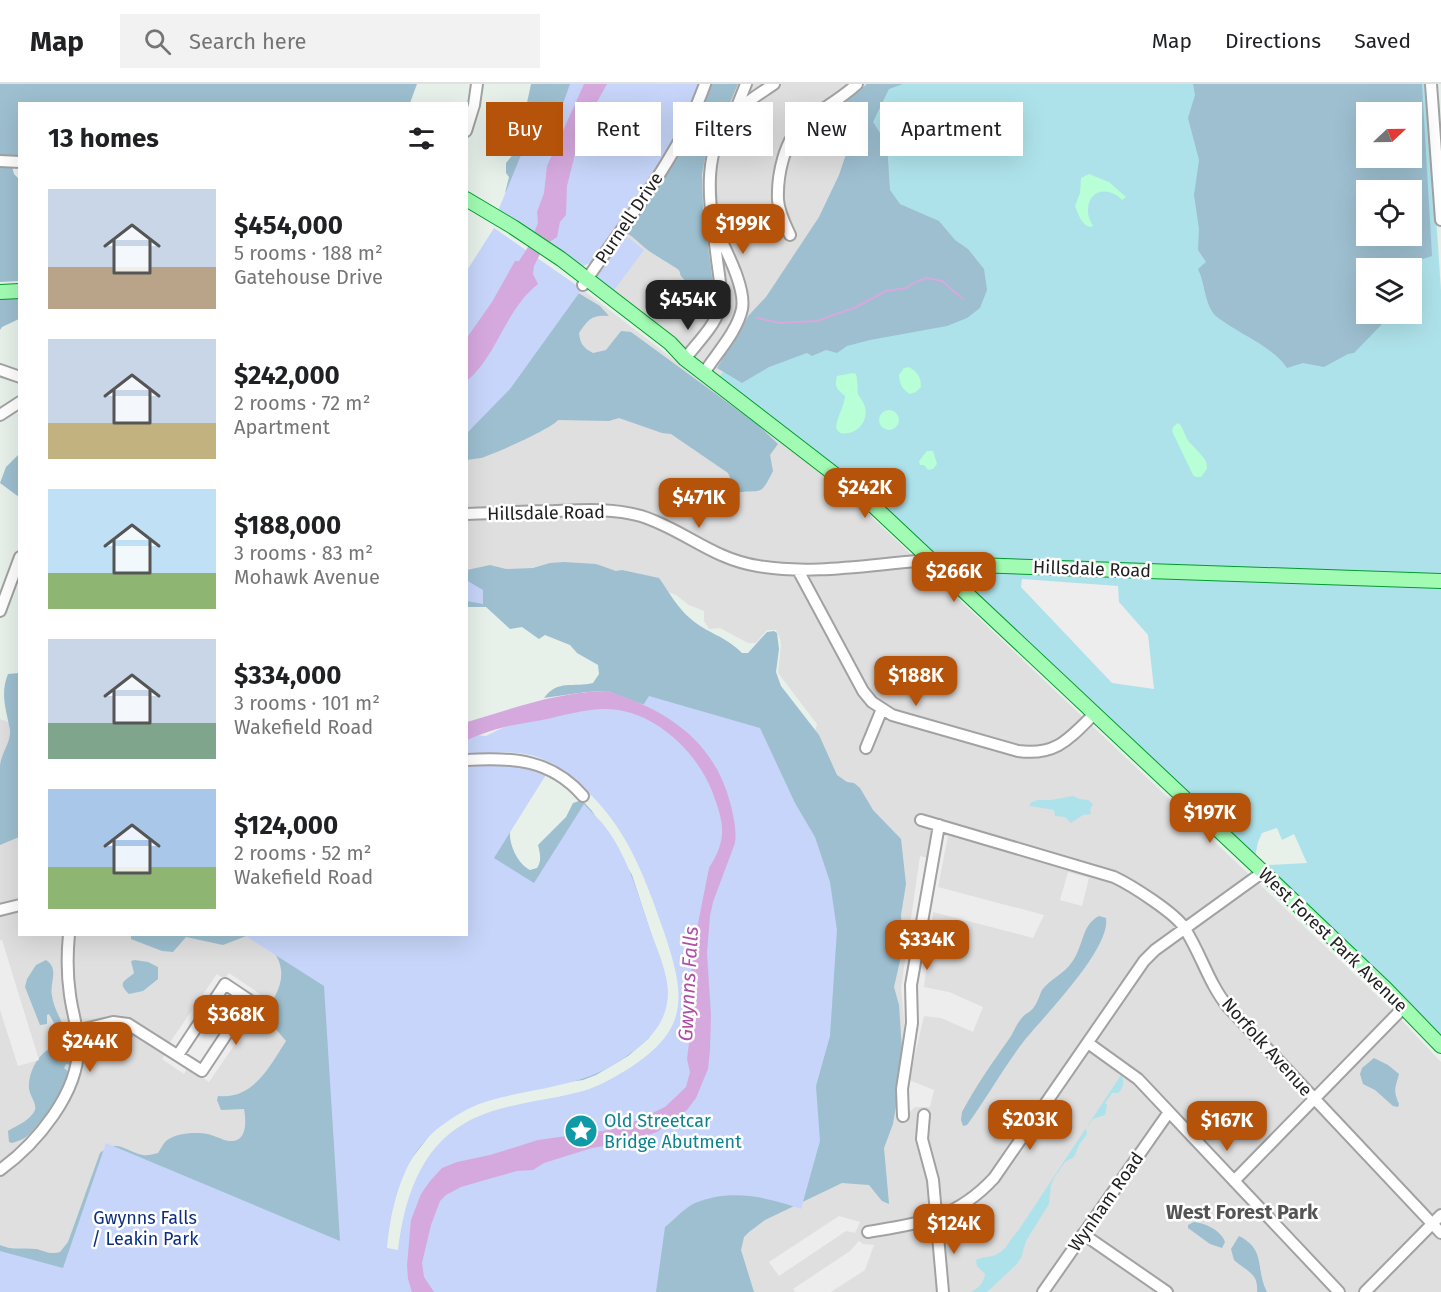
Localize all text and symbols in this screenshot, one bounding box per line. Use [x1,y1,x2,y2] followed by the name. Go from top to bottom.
[120,14,540,68] search box
[30,25,84,58] text: Map
[141,25,174,58] icon: search
[189,28,307,55] text: Search here
[1152,28,1192,54] text: Map
[1225,28,1321,54] text: Directions
[1354,28,1411,54] text: Saved
[486,102,563,156] chip: Buy
[575,102,661,156] chip: Rent
[673,102,773,156] chip: Filters
[785,102,868,156] chip: New
[880,102,1023,156] chip: Apartment
[1356,102,1422,168] north arrow
[1356,102,1422,324] map controls
[405,122,438,155] icon: filters
[48,123,159,154] text: 13 homes
[590,168,668,268] street label: Purnell Drive
[1356,180,1422,246] button: locate
[701,204,785,255] pin: $199K
[234,210,343,241] text: $454,000
[716,211,770,235] text: $199K
[96,213,168,285] icon: home
[234,241,383,265] text: 5 rooms · 188 m²
[1356,258,1422,324] button: layers
[234,265,383,289] text: Gatehouse Drive
[646,280,730,331] pin: $454K
[660,287,716,311] text: $454K
[234,360,340,391] text: $242,000
[96,363,168,435] icon: home
[234,391,370,415] text: 2 rooms · 72 m²
[234,415,330,439] text: Apartment
[823,468,907,519] pin: $242K
[838,475,892,499] text: $242K
[657,478,741,529] pin: $471K
[673,485,725,509] text: $471K
[487,501,605,525] street label: Hillsdale Road
[234,510,341,541] text: $188,000
[96,513,168,585] icon: home
[234,541,373,565] text: 3 rooms · 83 m²
[912,552,996,603] pin: $266K
[1033,556,1151,582] street label: Hillsdale Road
[926,559,982,583] text: $266K
[234,565,380,589] text: Mohawk Avenue
[874,656,958,707] pin: $188K
[234,660,341,691] text: $334,000
[96,663,168,735] icon: home
[888,663,944,687] text: $188K
[234,691,380,715] text: 3 rooms · 101 m²
[234,715,373,739] text: Wakefield Road
[1168,793,1252,844] pin: $197K
[1184,800,1236,824] text: $197K
[234,810,338,841] text: $124,000
[96,813,168,885] icon: home
[234,841,372,865] text: 2 rooms · 52 m²
[1254,863,1412,1017] street label: West Forest Park Avenue
[234,865,373,889] text: Wakefield Road
[885,920,969,971] pin: $334K
[673,926,703,1042] water label: Gwynns Falls
[899,927,955,951] text: $334K
[1217,993,1317,1101] street label: Norfolk Avenue
[194,995,278,1046] pin: $368K
[208,1002,264,1026] text: $368K
[48,1022,132,1073] pin: $244K
[62,1029,118,1053] text: $244K
[988,1100,1072,1151] pin: $203K
[1185,1101,1269,1152] pin: $167K
[1002,1107,1058,1131] text: $203K
[1201,1108,1253,1132] text: $167K
[604,1110,742,1153] place label: Old Streetcar Bridge Abutment
[563,1113,599,1149] place icon: Old Streetcar Bridge Abutment
[1064,1148,1148,1256] street label: Wynham Road
[1166,1200,1319,1224] district label: West Forest Park
[912,1204,996,1255] pin: $124K
[91,1207,199,1250] park label: Gwynns Falls / Leakin Park
[927,1211,981,1235] text: $124K

